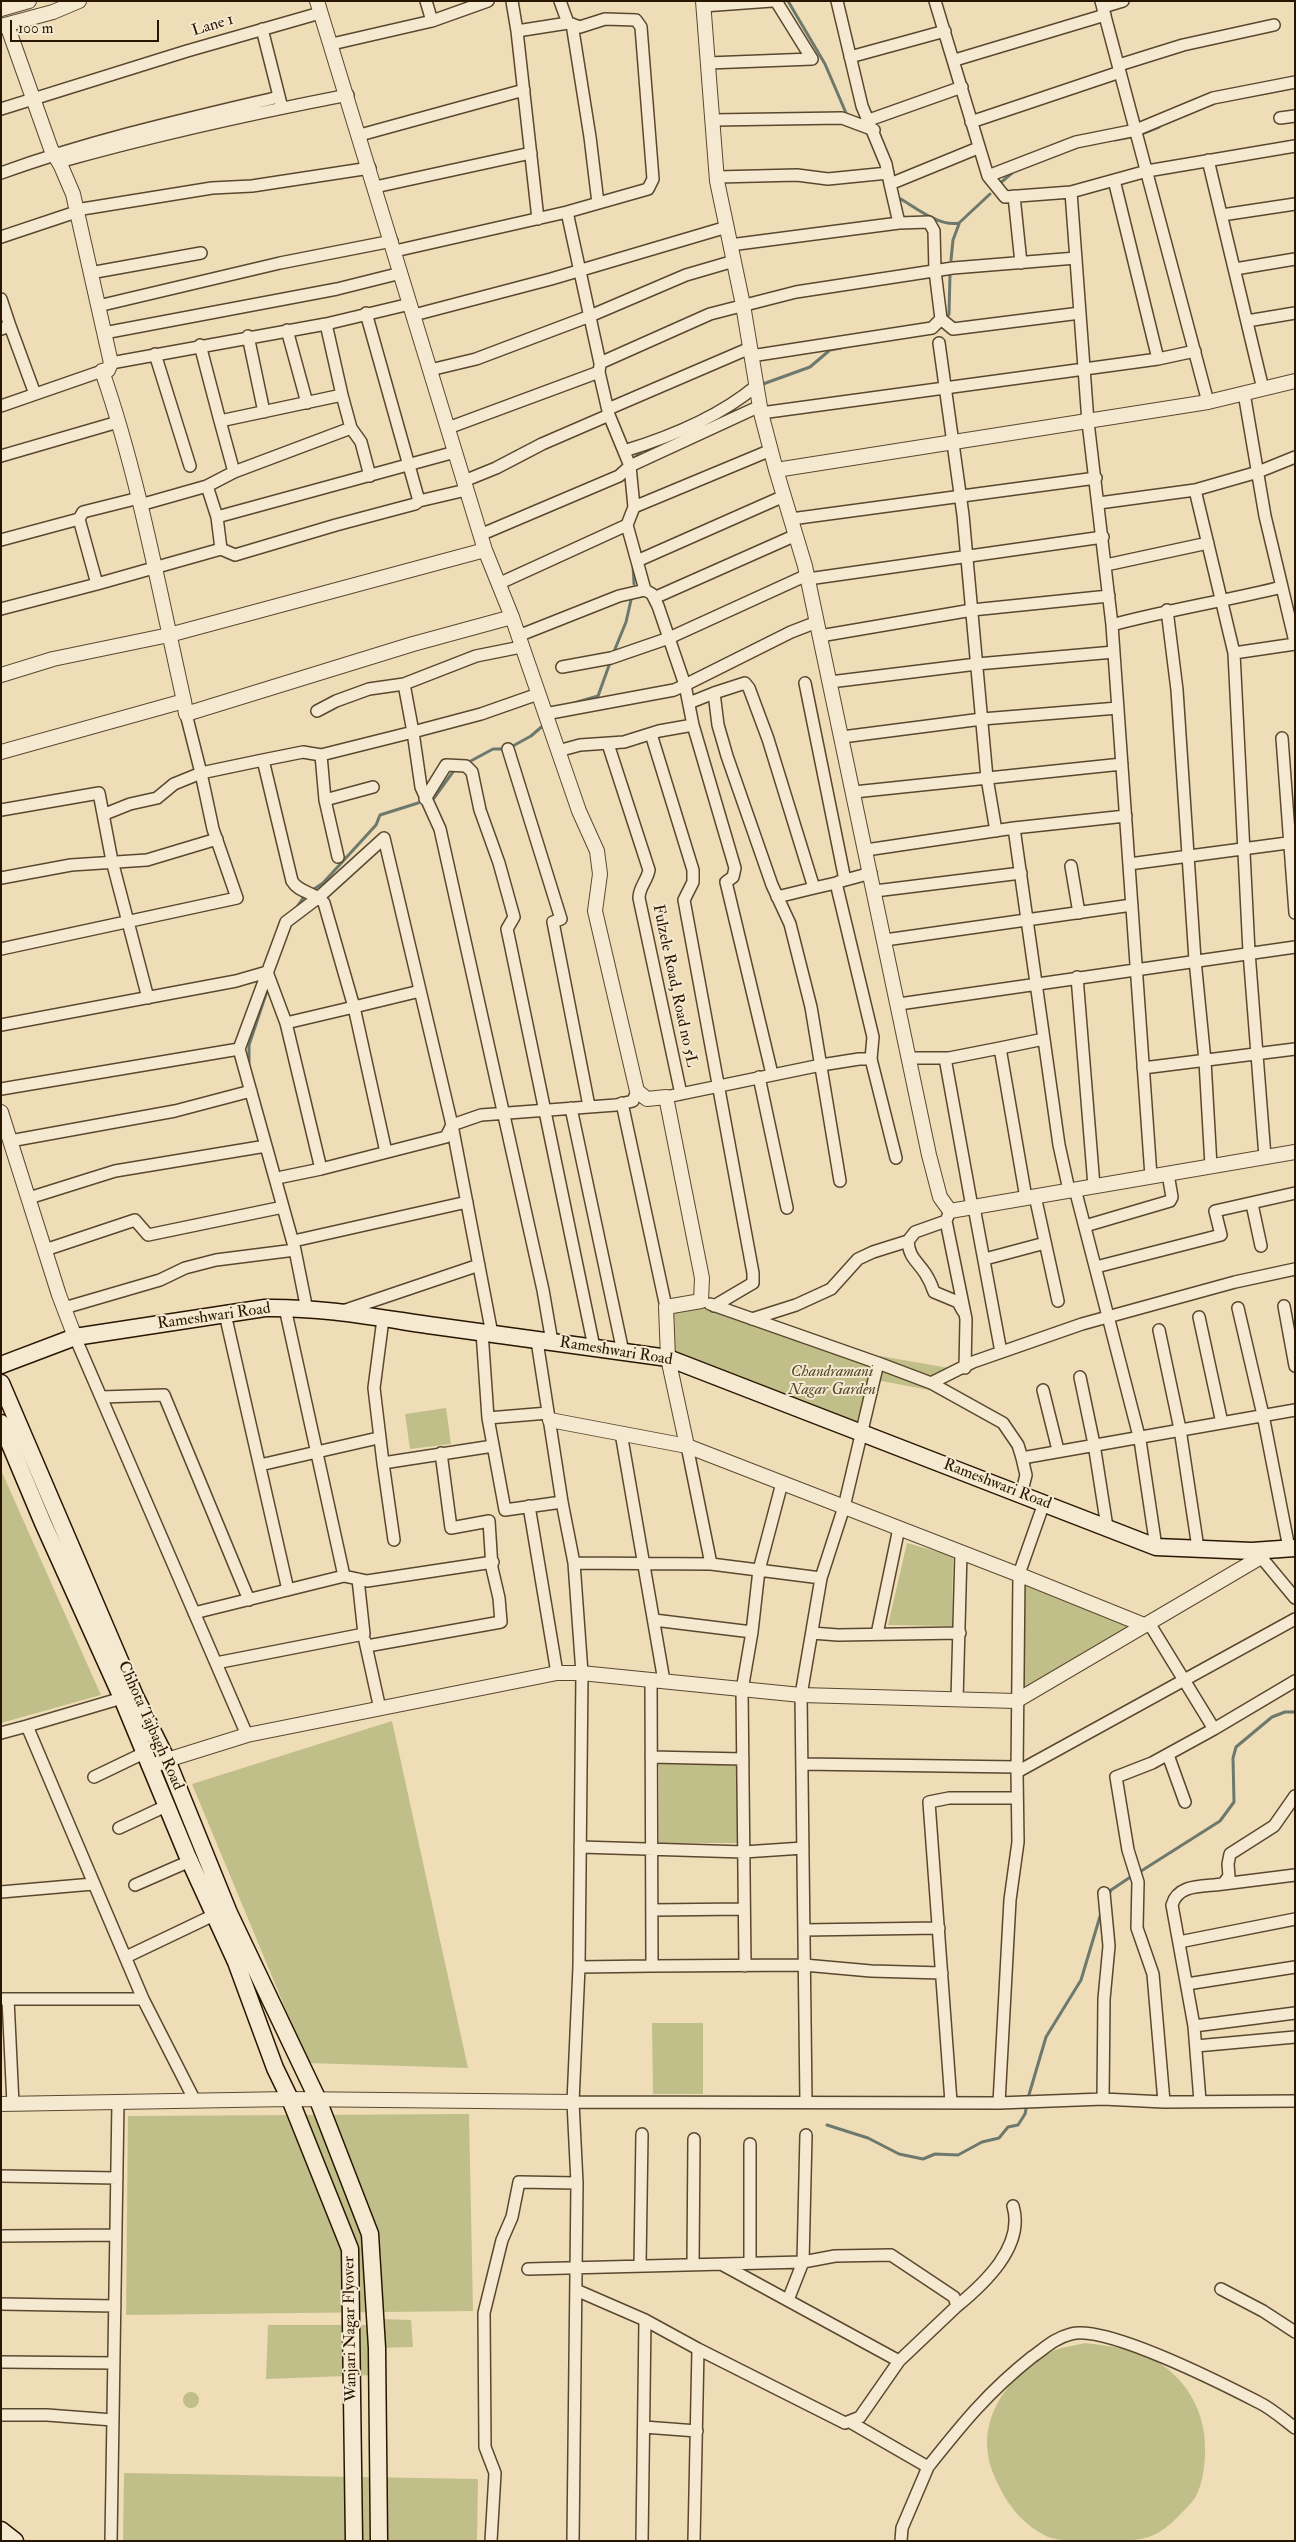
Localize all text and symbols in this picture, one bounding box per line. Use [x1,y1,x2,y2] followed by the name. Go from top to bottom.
[12,10,161,42] scale bar
[190,11,236,41] street label: Lane 1
[18,19,53,38] text: 100 m
[647,903,701,1069] street label: Fulzele Road, Road no 5L
[156,1300,272,1334] street label: Rameshwari Road
[558,1334,674,1370] street label: Rameshwari Road
[788,1363,876,1401] park label: Chandramani Nagar Garden
[940,1456,1054,1514] street label: Rameshwari Road
[113,1659,187,1793] street label: Chhota Tajbagh Road
[340,2256,362,2402] street label: Wanjari Nagar Flyover

